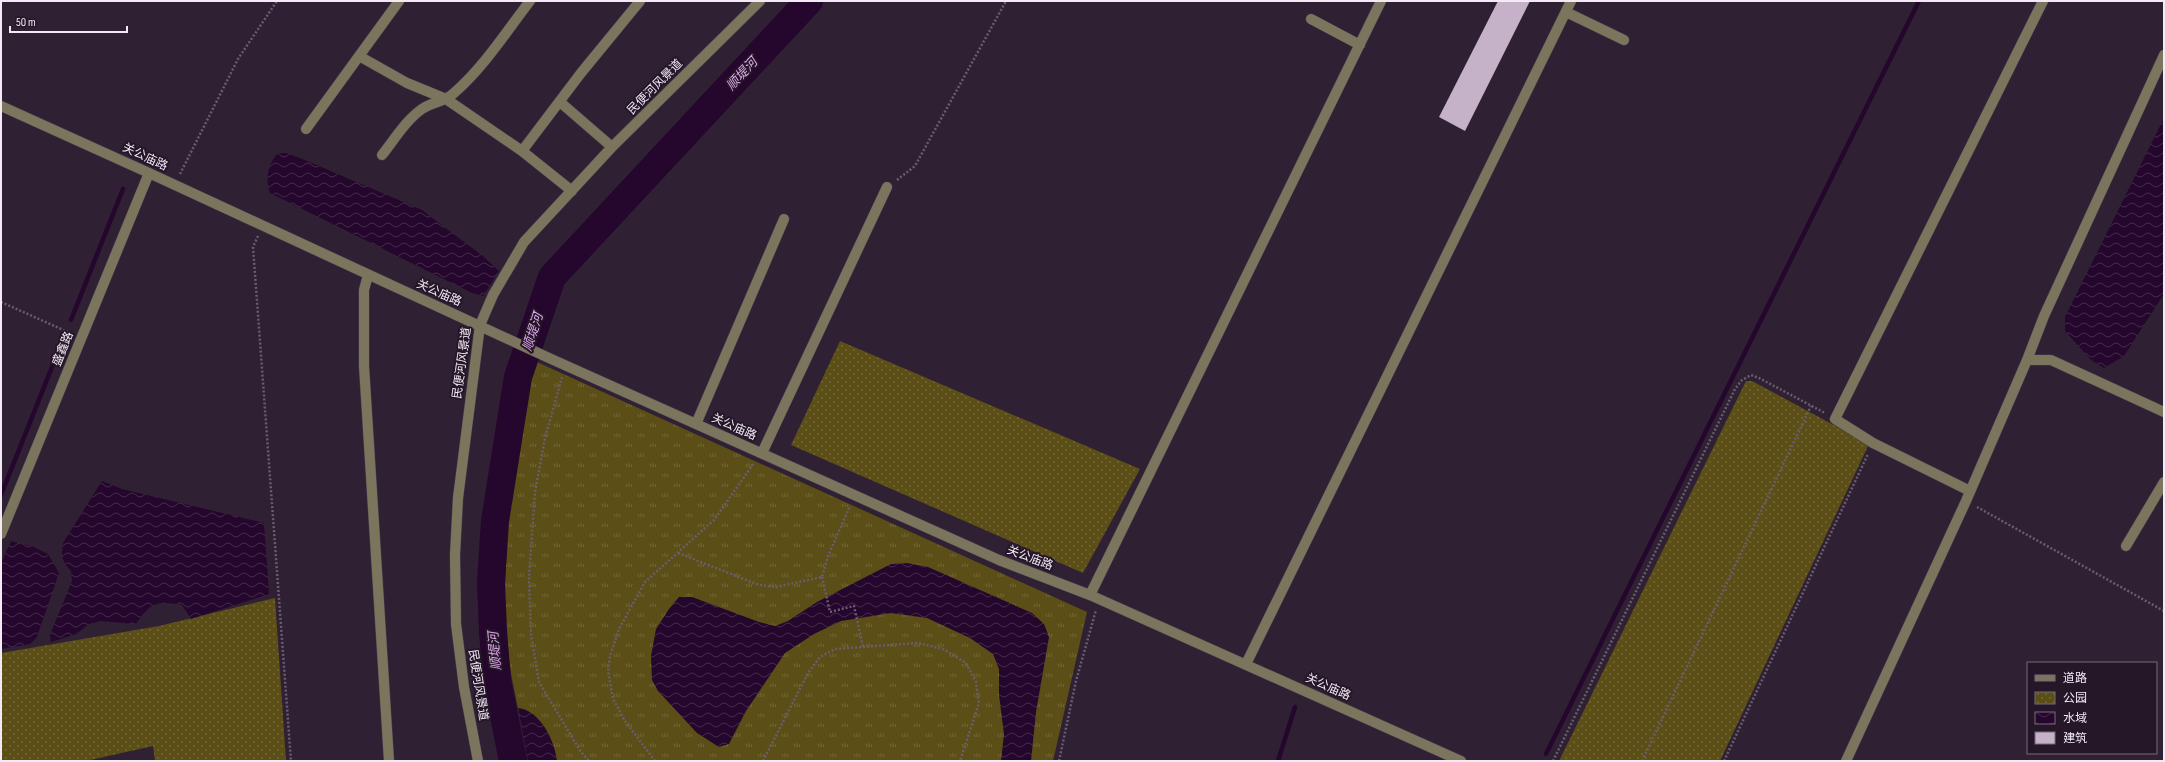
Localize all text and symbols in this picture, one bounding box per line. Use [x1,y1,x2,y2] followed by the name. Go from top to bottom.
[10,8,127,34] scale bar
[16,15,36,30] text: 50 m
[723,52,763,94] water label: 顺堤河
[624,56,686,118] street label: 民便河风景道
[120,140,170,174] street label: 关公庙路
[414,276,464,310] street label: 关公庙路
[519,308,548,353] water label: 顺堤河
[450,326,474,400] street label: 民便河风景道
[49,329,77,369] street label: 盛鑫路
[709,410,759,444] street label: 关公庙路
[1005,542,1055,574] street label: 关公庙路
[485,628,505,671] water label: 顺堤河
[465,648,491,722] street label: 民便河风景道
[2027,662,2157,754] legend
[1303,670,1353,704] street label: 关公庙路
[2063,671,2087,686] text: 道路
[2063,691,2087,706] text: 公园
[2063,711,2087,726] text: 水域
[2063,731,2087,746] text: 建筑

